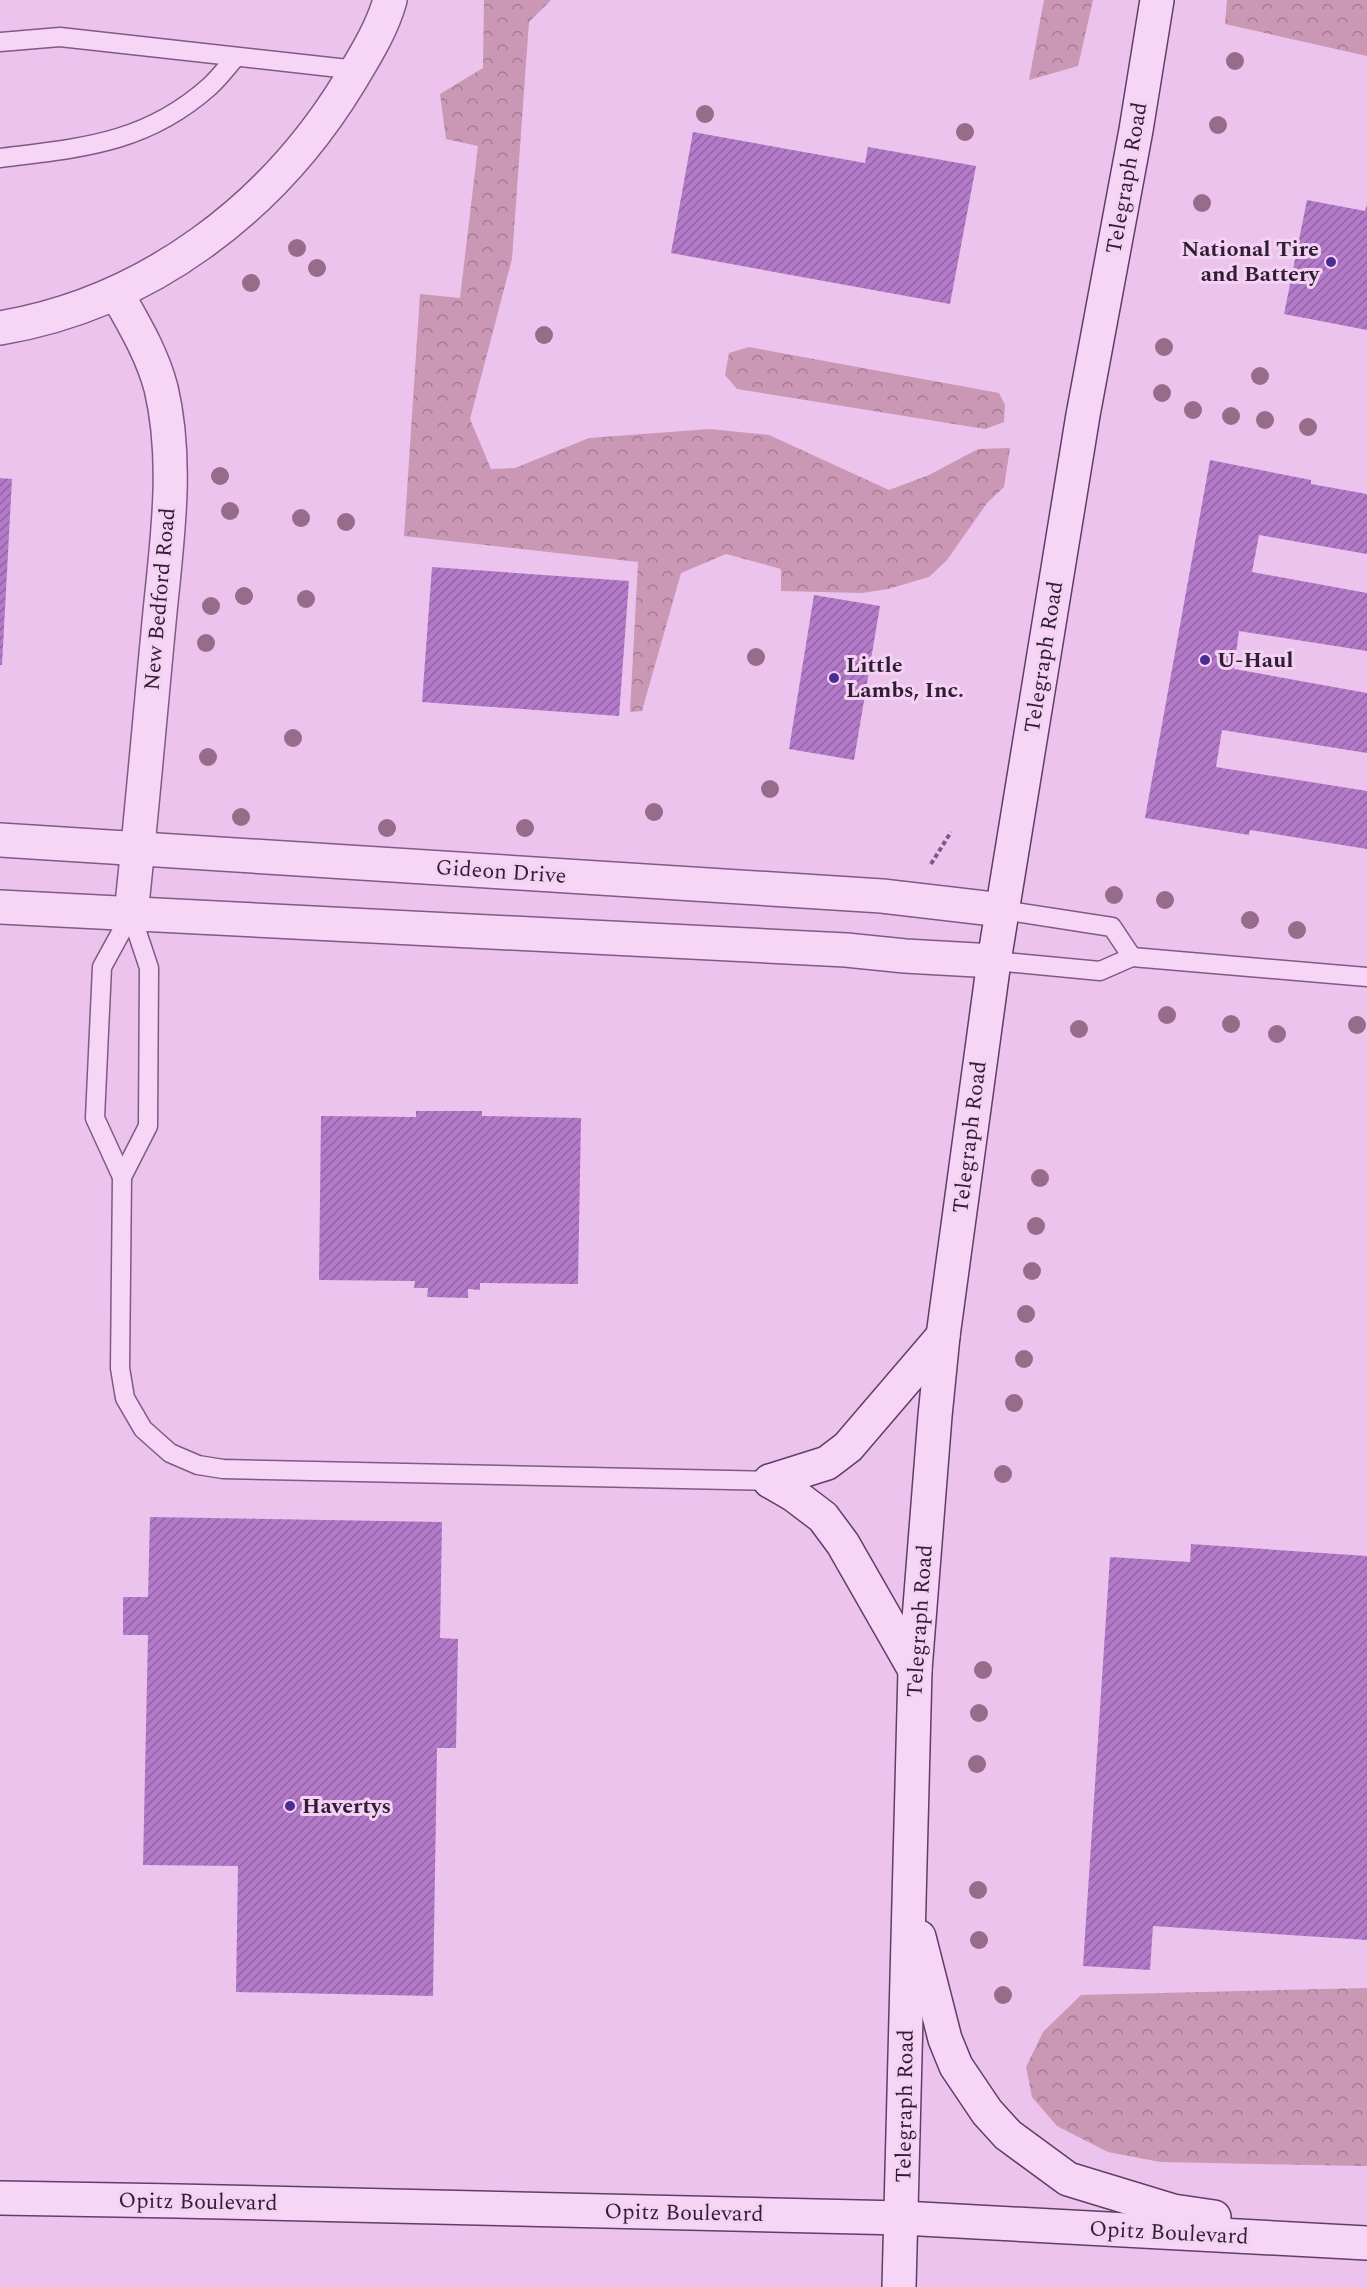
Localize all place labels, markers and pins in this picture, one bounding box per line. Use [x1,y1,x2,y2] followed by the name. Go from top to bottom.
[1181,233,1321,291] place label: National Tire and Battery
[1324,255,1338,269] marker: National Tire and Battery
[1217,644,1293,677] place label: U-Haul
[846,649,964,707] place label: Little Lambs, Inc.
[1198,653,1212,667] marker: U-Haul
[827,671,841,685] marker: Little Lambs, Inc.
[302,1790,391,1823] place label: Havertys
[283,1799,297,1813] marker: Havertys

